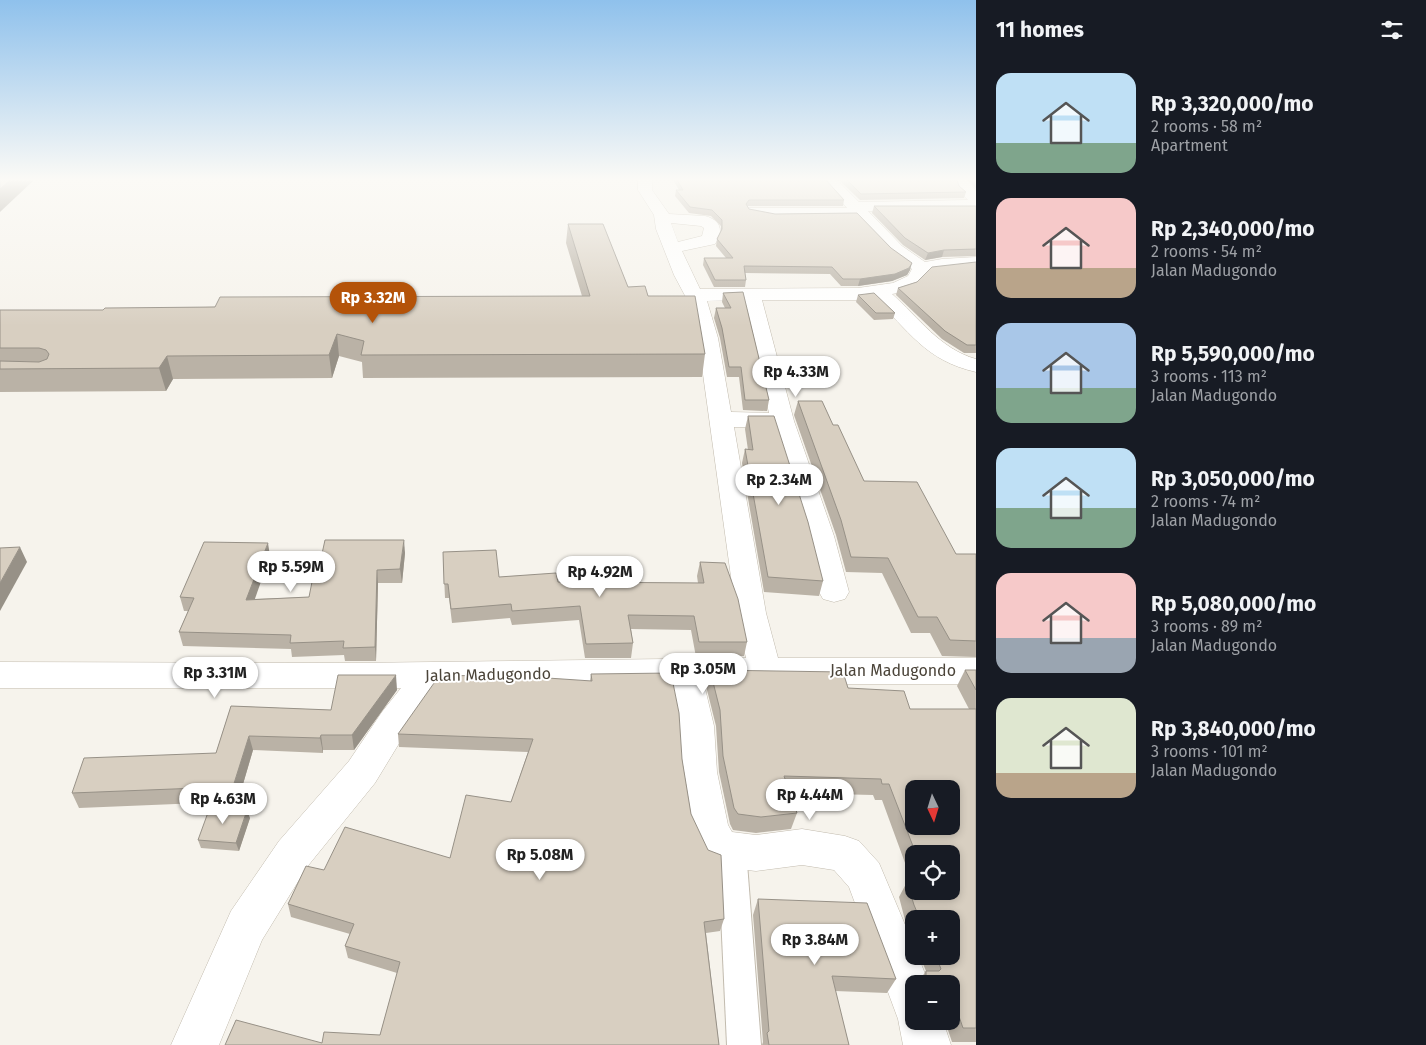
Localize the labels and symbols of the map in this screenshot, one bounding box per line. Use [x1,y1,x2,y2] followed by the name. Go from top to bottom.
[321,282,425,324] pin: Rp 3.32M
[744,356,848,398] pin: Rp 4.33M
[727,464,831,506] pin: Rp 2.34M
[239,550,343,593] pin: Rp 5.59M
[548,556,652,598] pin: Rp 4.92M
[651,652,755,695] pin: Rp 3.05M
[163,656,267,699] pin: Rp 3.31M
[830,661,956,680] street label: Jalan Madugondo
[425,664,551,685] street label: Jalan Madugondo
[758,778,862,821] pin: Rp 4.44M
[905,780,960,835] north arrow
[171,782,275,825] pin: Rp 4.63M
[488,838,592,881] pin: Rp 5.08M
[763,924,867,966] pin: Rp 3.84M

